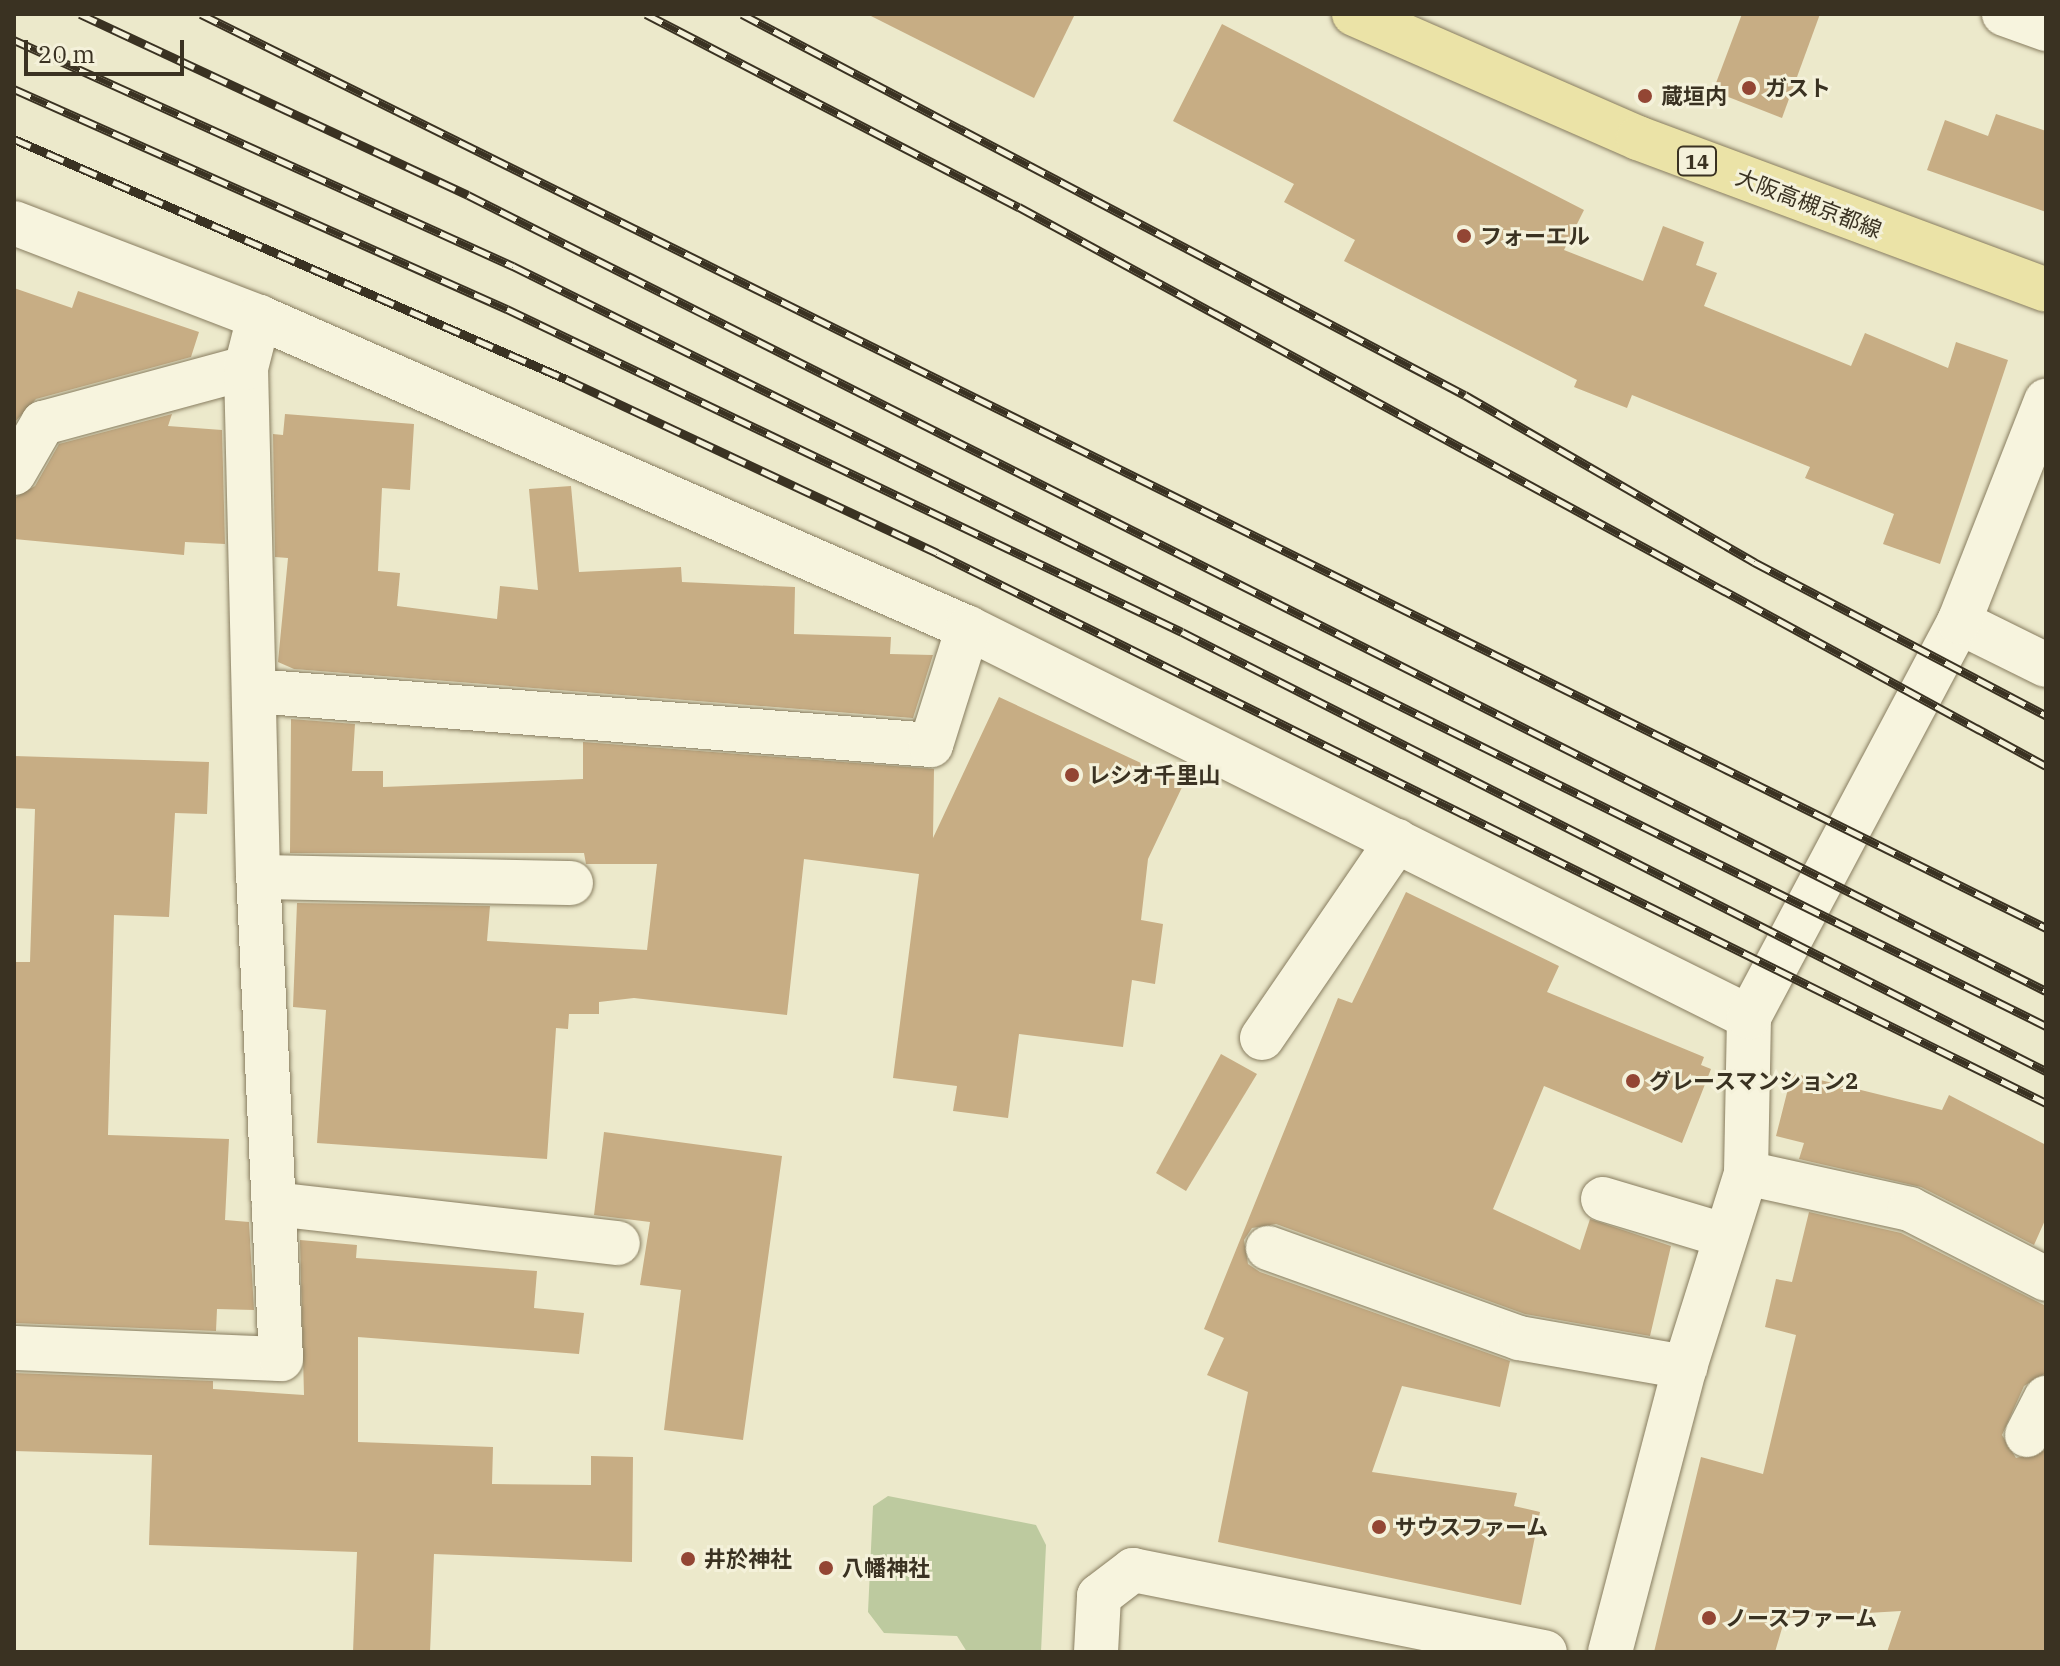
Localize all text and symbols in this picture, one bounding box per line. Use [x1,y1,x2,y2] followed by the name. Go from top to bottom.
[28,24,188,74] scale bar
[38,38,95,70] text: 20 m
[1765,75,1831,101] place label: ガスト
[1740,79,1758,97] marker: ガスト
[1661,83,1727,109] place label: 蔵垣内
[1636,87,1654,105] marker: 蔵垣内
[1677,145,1717,177] road number: 14
[1732,163,1886,243] street label: 大阪高槻京都線
[1480,223,1590,249] place label: フォーエル
[1455,227,1473,245] marker: フォーエル
[1088,762,1220,788] place label: レシオ千里山
[1063,766,1081,784] marker: レシオ千里山
[1649,1068,1860,1094] place label: グレースマンション2
[1624,1072,1642,1090] marker: グレースマンション2
[1395,1514,1549,1540] place label: サウスファーム
[1370,1518,1388,1536] marker: サウスファーム
[704,1546,792,1572] place label: 井於神社
[679,1550,697,1568] marker: 井於神社
[842,1555,930,1581] place label: 八幡神社
[817,1559,835,1577] marker: 八幡神社
[1725,1605,1879,1631] place label: ノースファーム
[1700,1609,1718,1627] marker: ノースファーム

